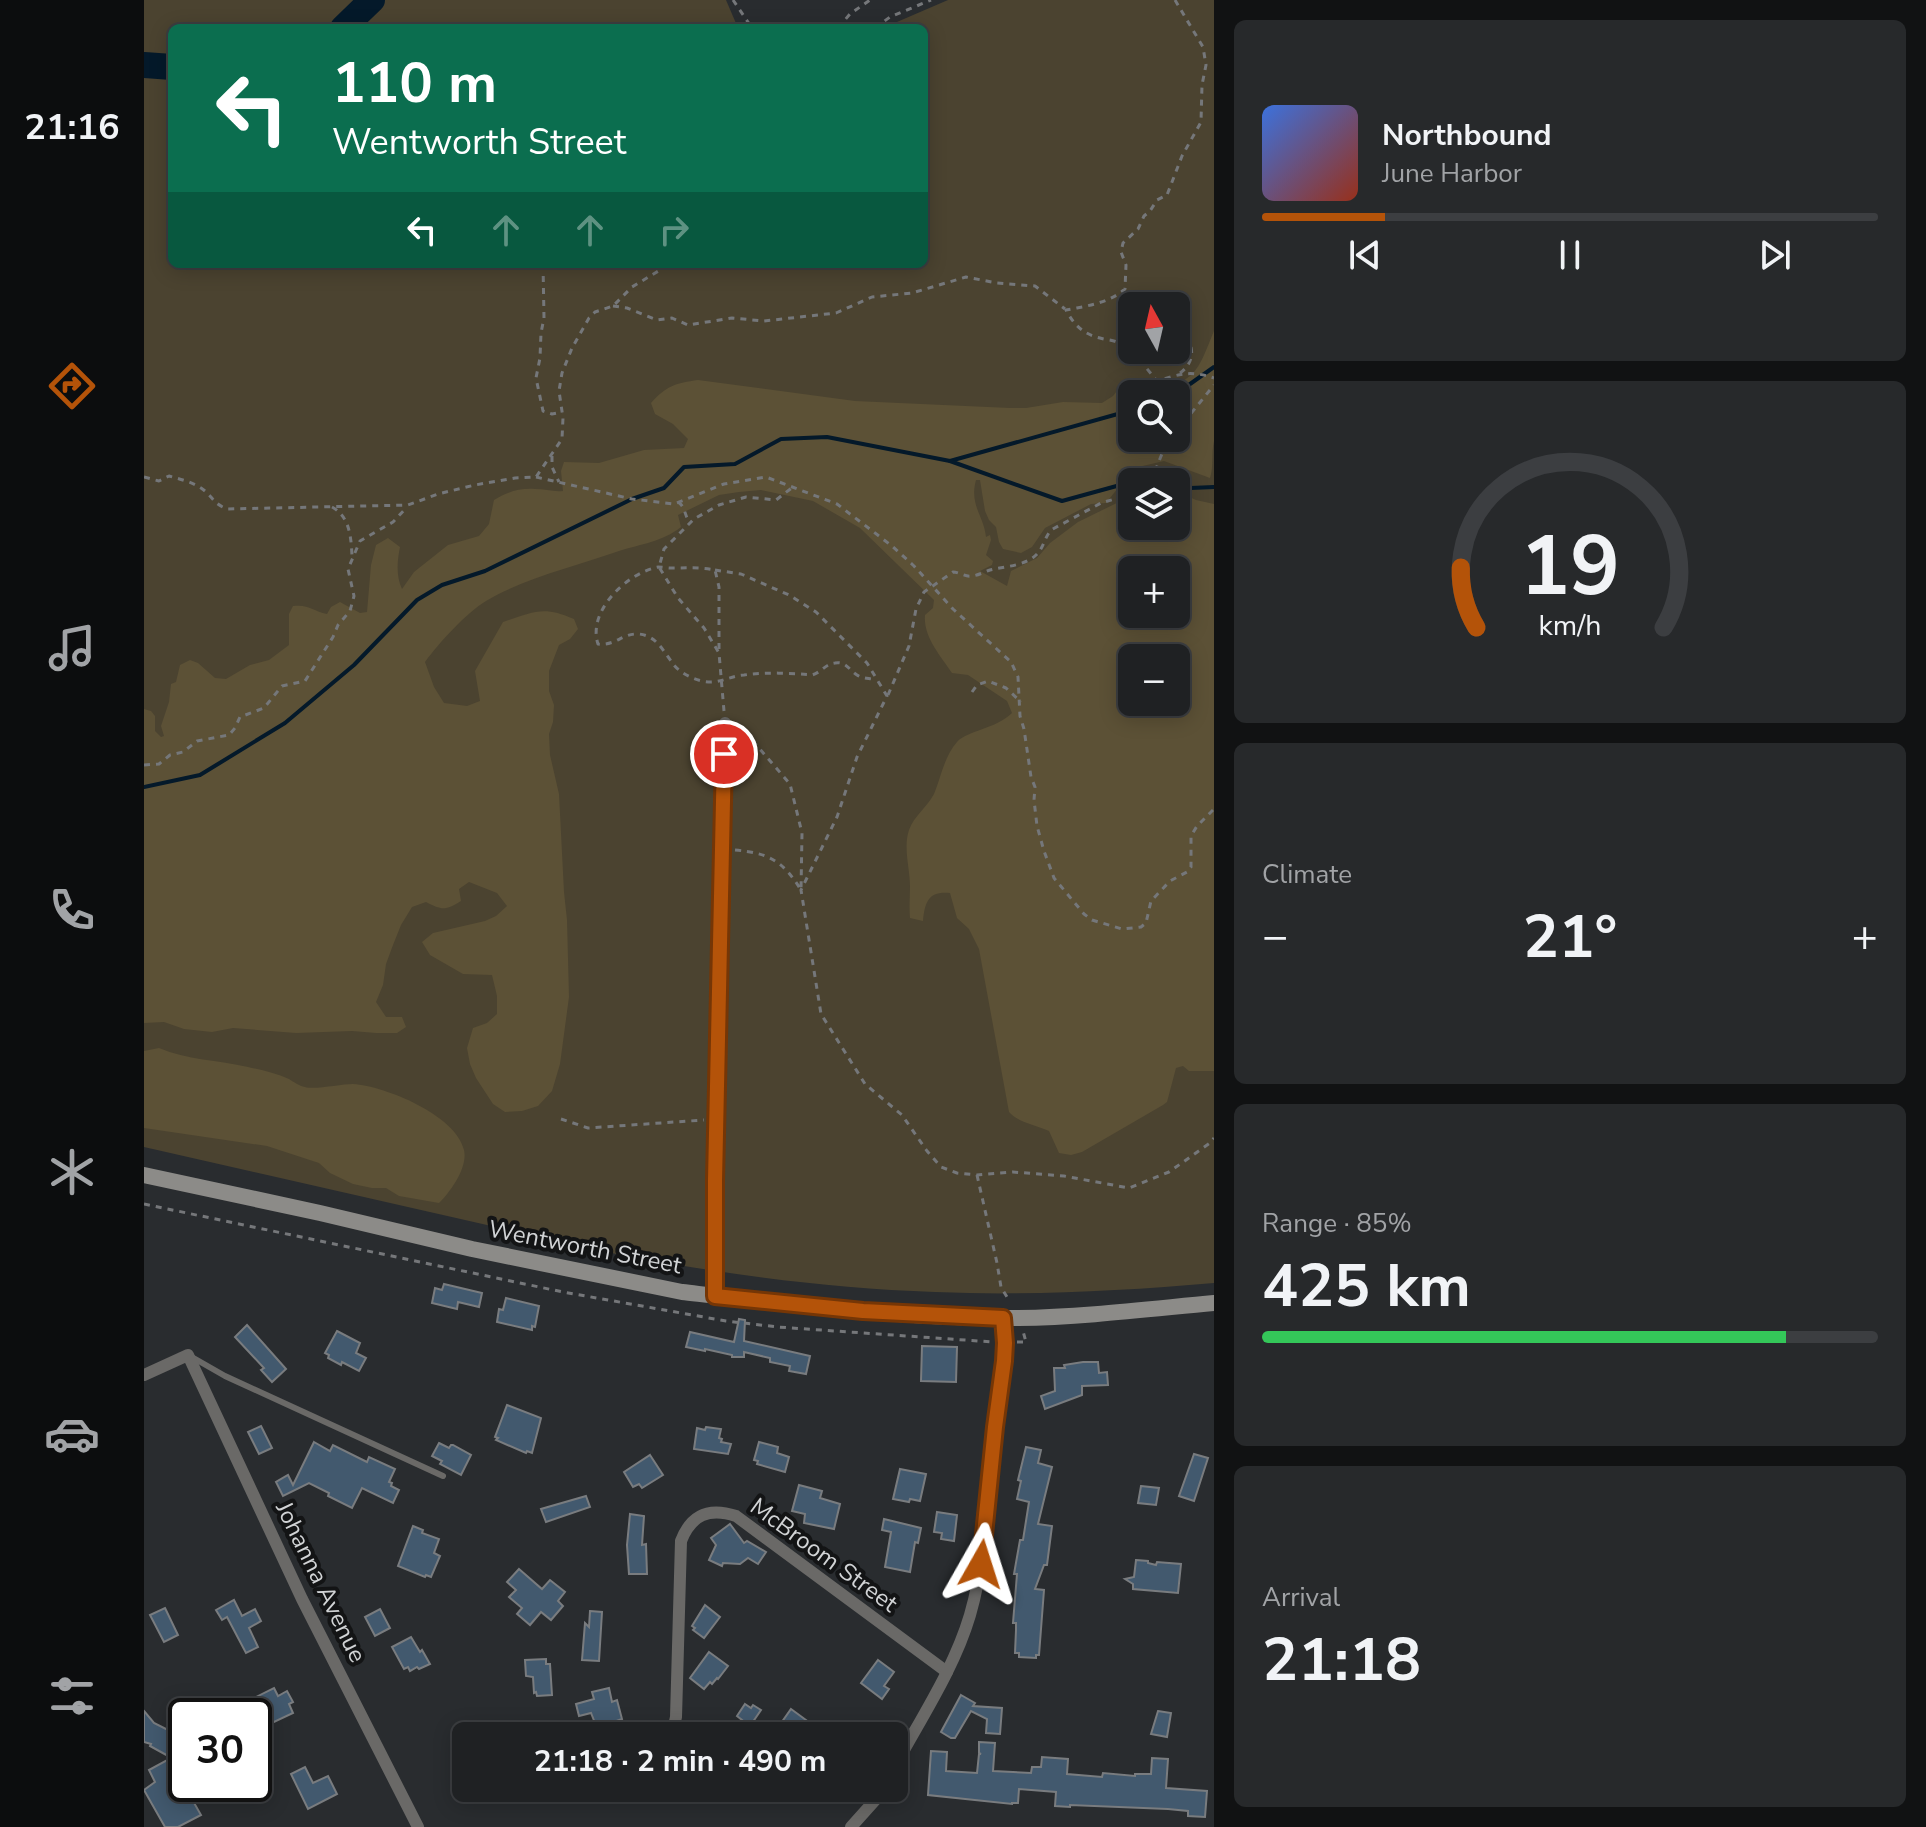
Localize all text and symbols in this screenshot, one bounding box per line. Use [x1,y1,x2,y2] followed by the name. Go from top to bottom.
[332,45,497,122] text: 110 m
[200,56,304,160] icon: left
[24,103,120,152] text: 21:16
[1382,115,1552,156] text: Northbound
[332,118,626,167] text: Wentworth Street
[1382,156,1522,191] text: June Harbor
[400,208,444,252] icon: left
[484,208,528,252] icon: ahead
[568,208,612,252] icon: ahead
[652,208,696,252] icon: right
[1343,233,1387,277] icon: previous
[1548,233,1592,277] icon: pause
[1753,233,1797,277] icon: next
[1118,292,1190,364] north arrow
[1118,292,1190,716] map controls
[44,358,100,414] icon: directions
[1118,380,1190,452] button: search
[1118,468,1190,540] button: layers
[1520,510,1620,623] text: 19
[1118,556,1190,628] button: +
[1539,606,1601,645] text: km/h
[44,620,100,676] icon: music
[1118,644,1190,716] button: −
[690,720,758,788] pin
[702,732,746,776] icon: arrive
[1262,857,1352,892] text: Climate
[44,882,100,938] icon: phone
[1523,896,1617,978] text: 21°
[1262,907,1288,967] text: −
[1852,907,1878,967] text: +
[44,1144,100,1200] icon: climate
[1262,1206,1412,1241] text: Range · 85%
[486,1213,685,1282] street label: Wentworth Street
[1262,1245,1471,1327] text: 425 km
[44,1406,100,1462] icon: car
[744,1491,905,1620] street label: McBroom Street
[268,1495,374,1668] street label: Johanna Avenue
[939,1522,1023,1606] position arrow
[1262,1580,1340,1615] text: Arrival
[1262,1619,1421,1701] text: 21:18
[44,1668,100,1724] icon: filters
[168,1698,272,1802] speed limit sign: 30
[534,1741,826,1782] text: 21:18 · 2 min · 490 m

